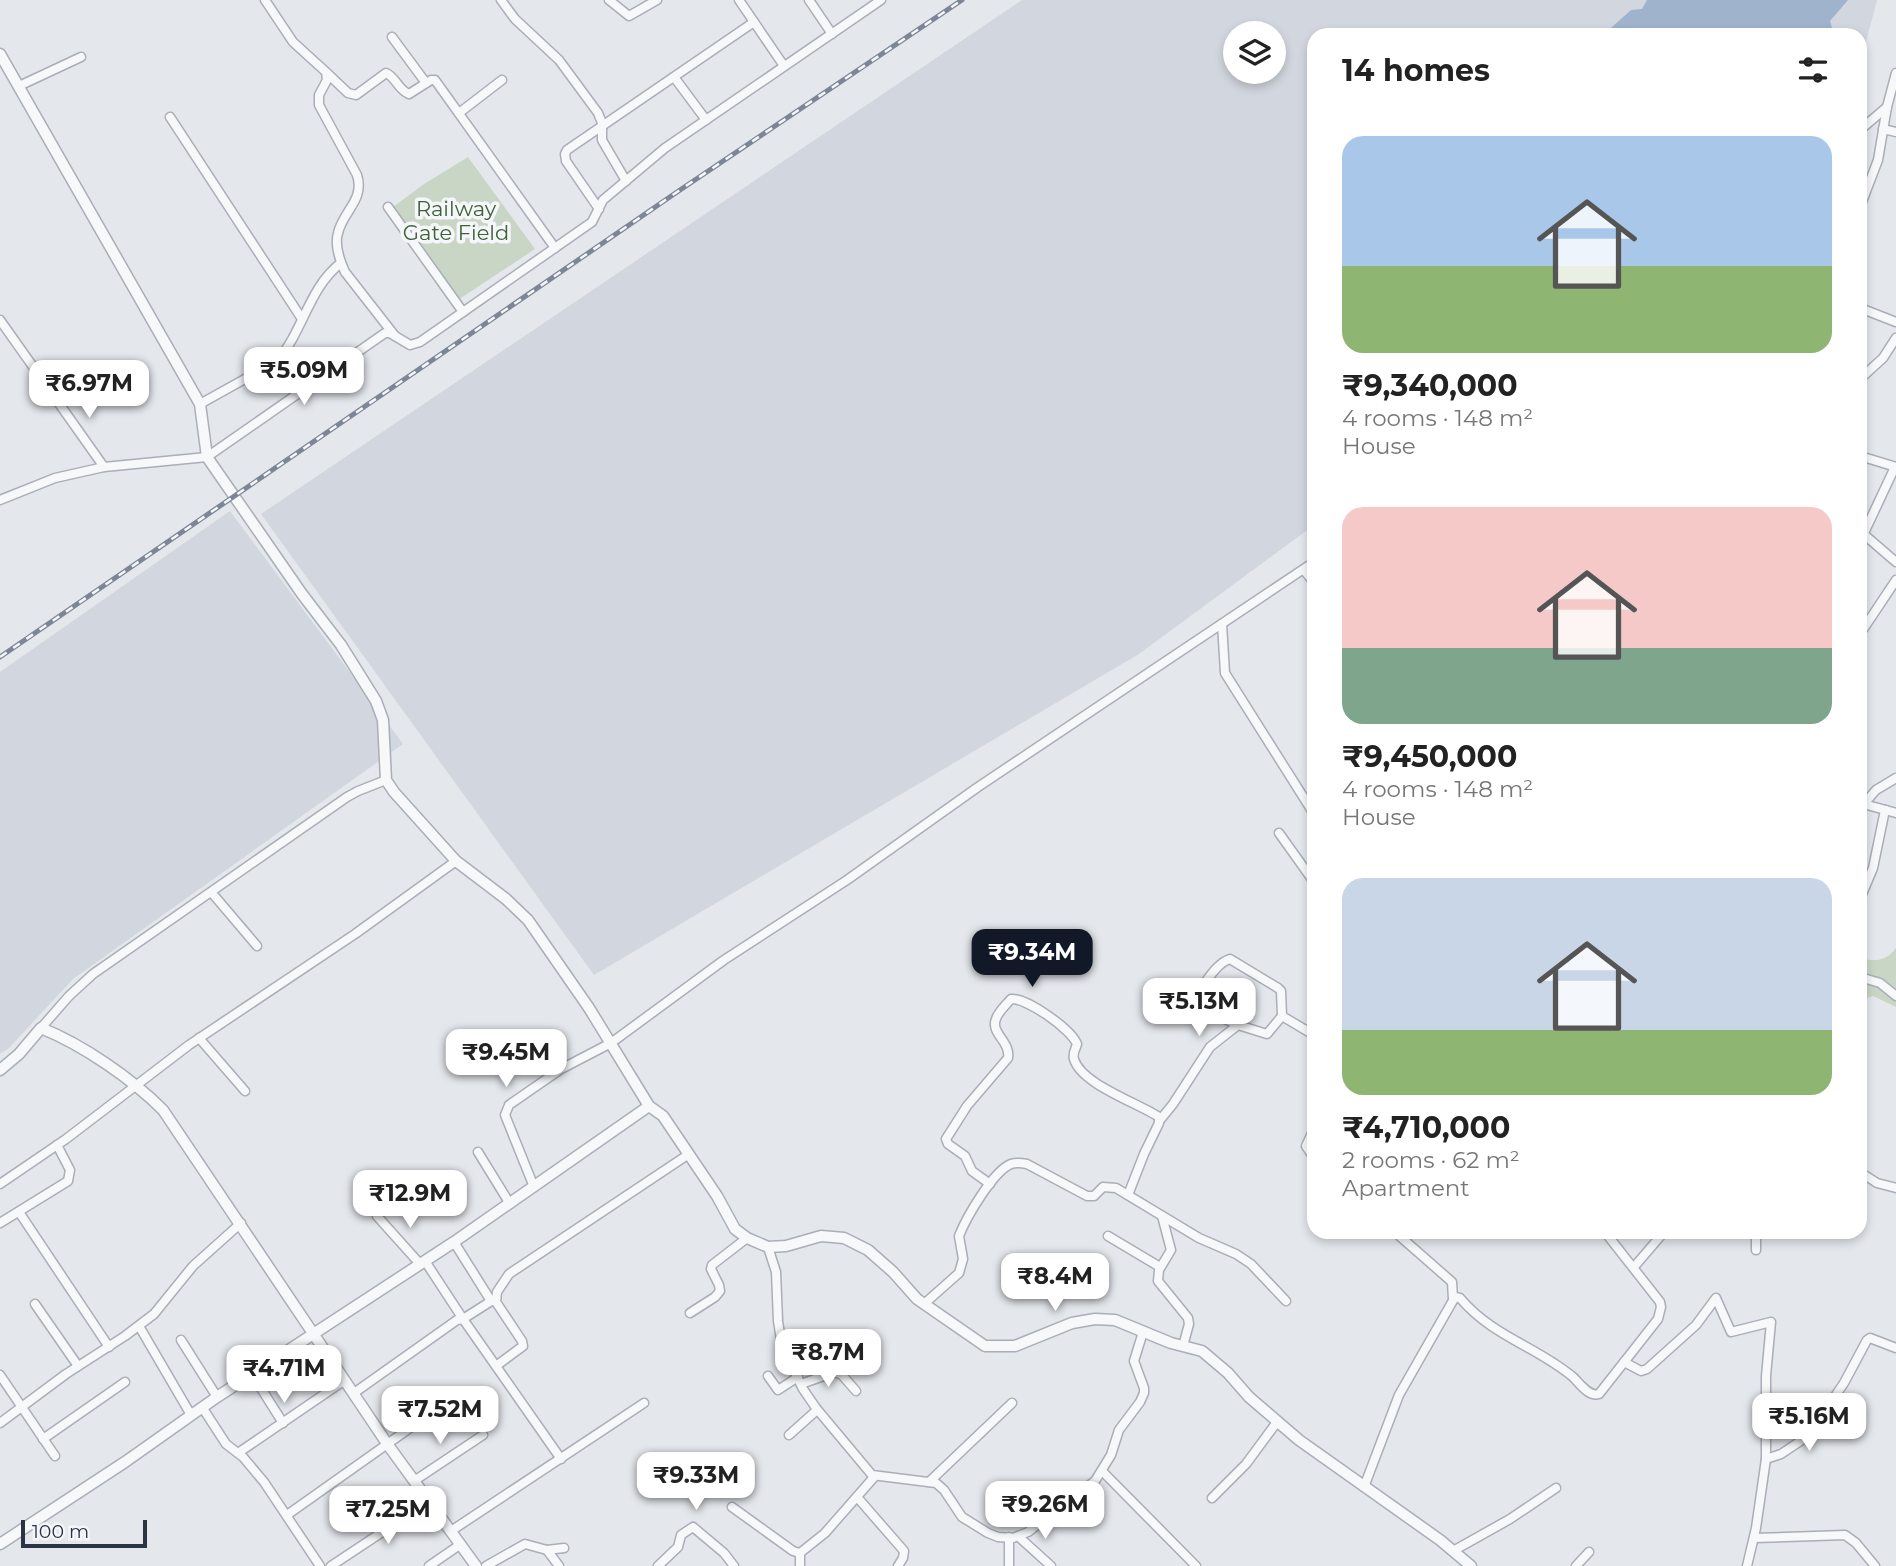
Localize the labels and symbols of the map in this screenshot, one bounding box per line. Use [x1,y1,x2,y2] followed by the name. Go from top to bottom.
[403,196,509,245] park label: Railway Gate Field
[247,348,361,407] pin: ₹5.09M
[32,360,146,420] pin: ₹6.97M
[975,930,1089,989] pin: ₹9.34M
[1142,978,1256,1038] pin: ₹5.13M
[449,1030,563,1089] pin: ₹9.45M
[353,1170,467,1230] pin: ₹12.9M
[1006,1254,1104,1313] pin: ₹8.4M
[779,1330,877,1389] pin: ₹8.7M
[227,1346,341,1405] pin: ₹4.71M
[383,1386,497,1446] pin: ₹7.52M
[1752,1394,1866,1453] pin: ₹5.16M
[639,1452,753,1512] pin: ₹9.33M
[988,1482,1102,1541] pin: ₹9.26M
[331,1486,445,1546] pin: ₹7.25M
[21,1517,147,1549] scale bar

